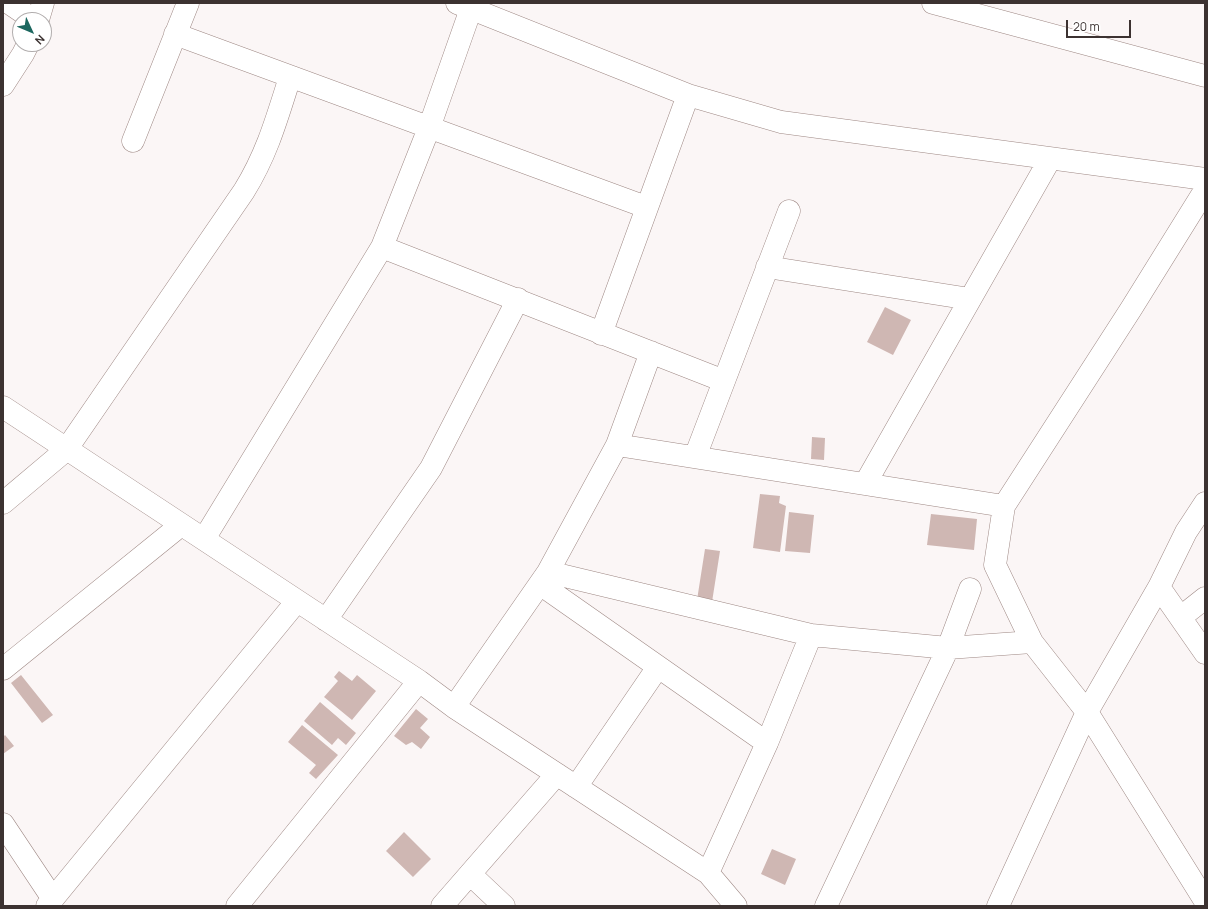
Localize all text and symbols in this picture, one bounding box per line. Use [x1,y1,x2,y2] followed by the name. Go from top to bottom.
[12,12,52,52] north arrow
[1068,12,1133,38] scale bar
[1073,18,1100,35] text: 20 m
[32,32,48,48] text: N

